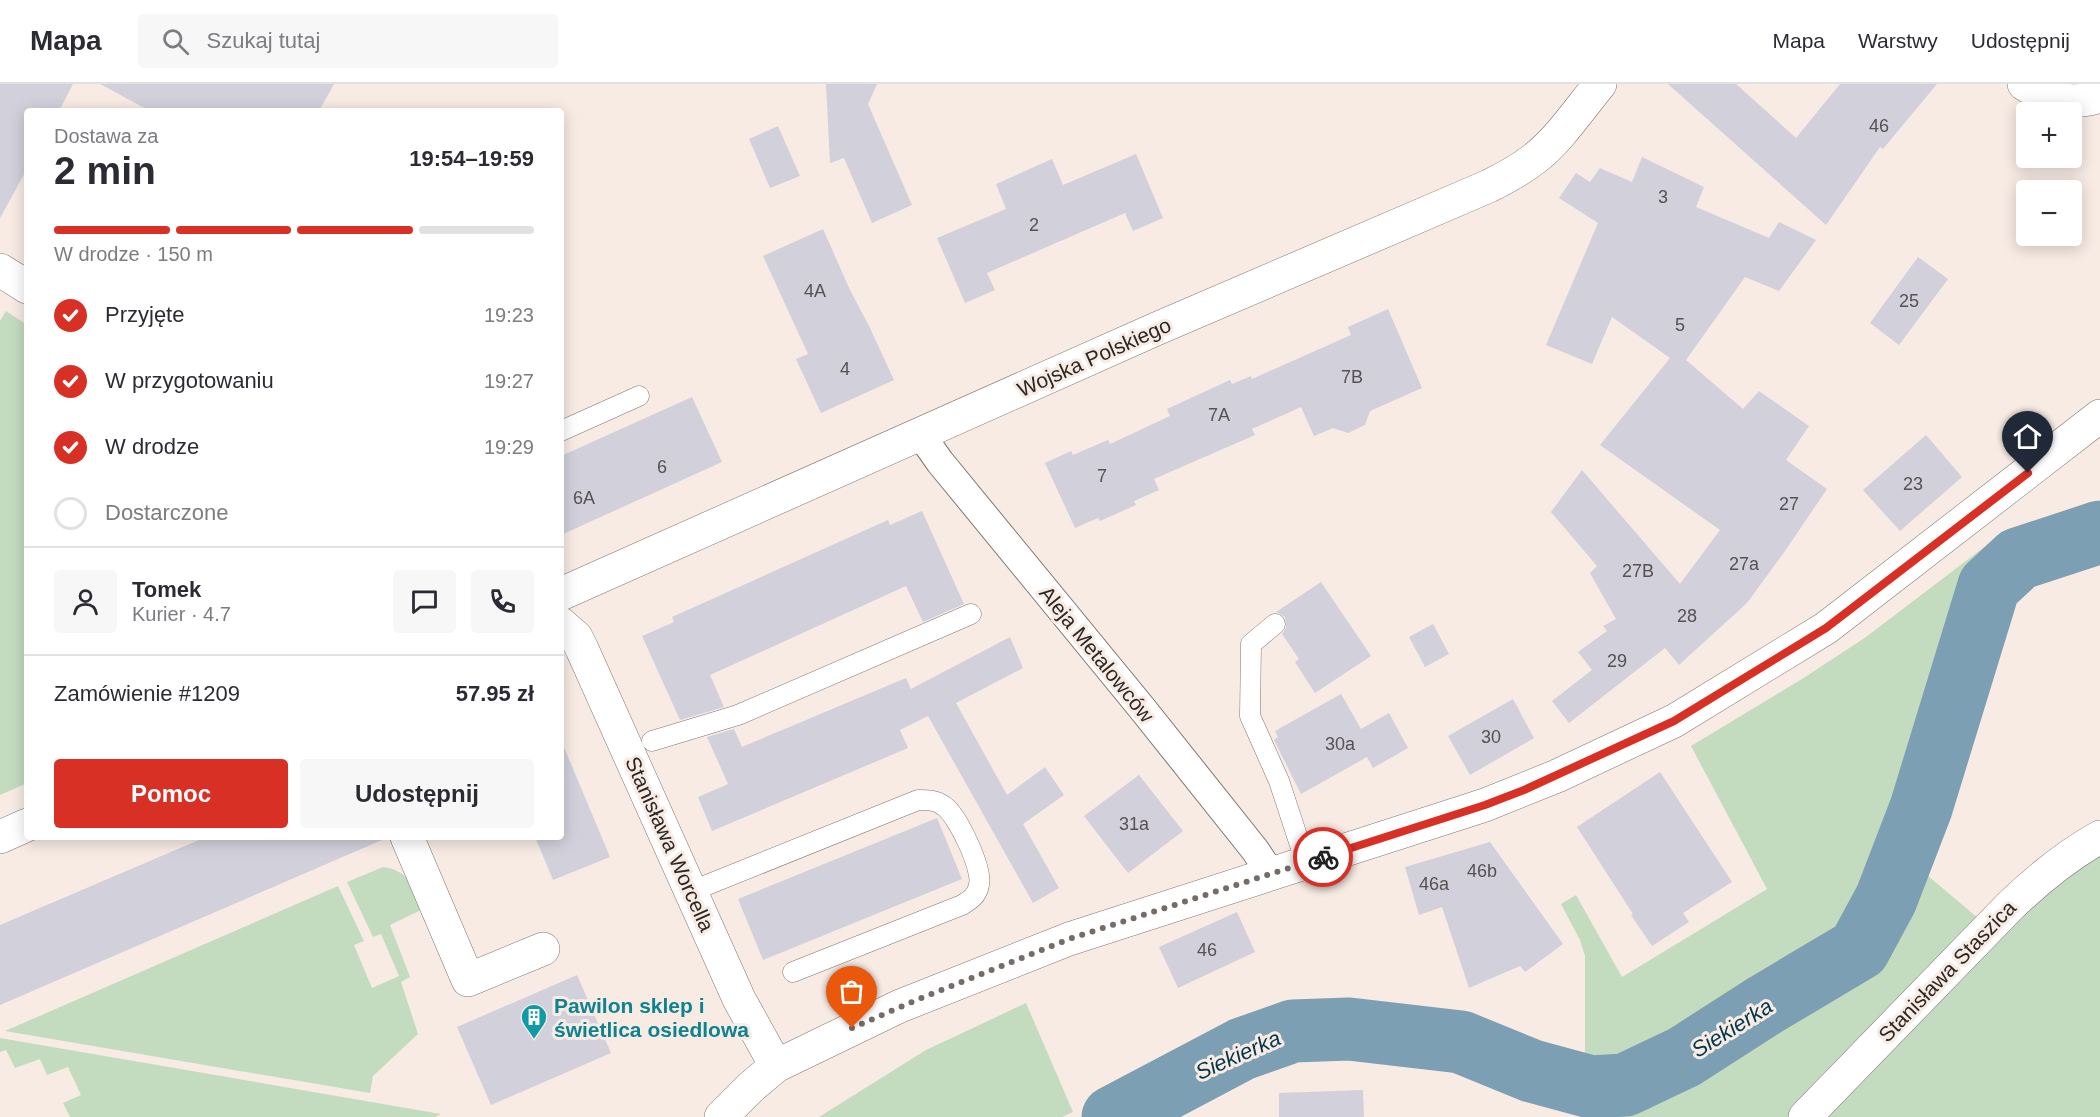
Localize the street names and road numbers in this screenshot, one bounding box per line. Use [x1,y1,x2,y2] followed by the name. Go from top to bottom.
[1014,313,1174,401] street label: Wojska Polskiego
[1035,581,1159,727] street label: Aleja Metalowców
[621,753,719,935] street label: Stanisława Worcella
[1874,896,2020,1046] street label: Stanisława Staszica

